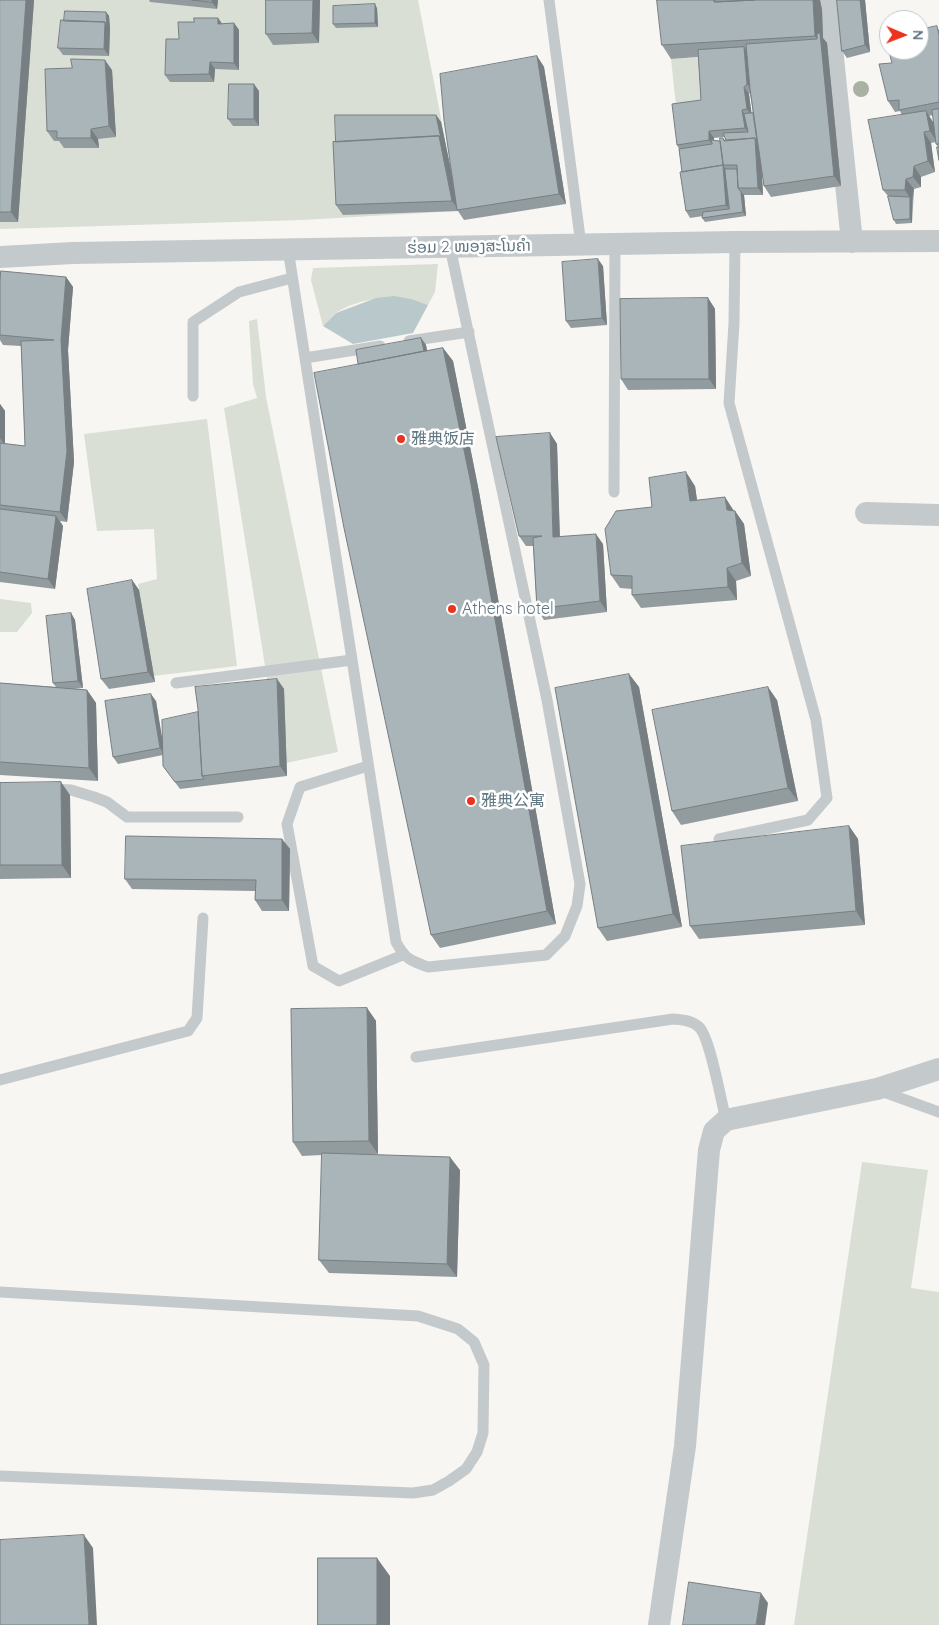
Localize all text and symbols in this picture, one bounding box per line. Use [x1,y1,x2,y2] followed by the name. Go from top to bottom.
[879,10,929,60] north arrow
[909,30,927,41] text: N
[407,236,531,258] street label: ຮ່ອມ 2 ໜອງສະໂນຄໍາ
[411,429,475,449] place label: 雅典饭店
[395,433,407,445] marker: 雅典饭店
[462,599,554,619] place label: Athens hotel
[446,603,458,615] marker: Athens hotel
[481,791,545,811] place label: 雅典公寓
[465,795,477,807] marker: 雅典公寓

